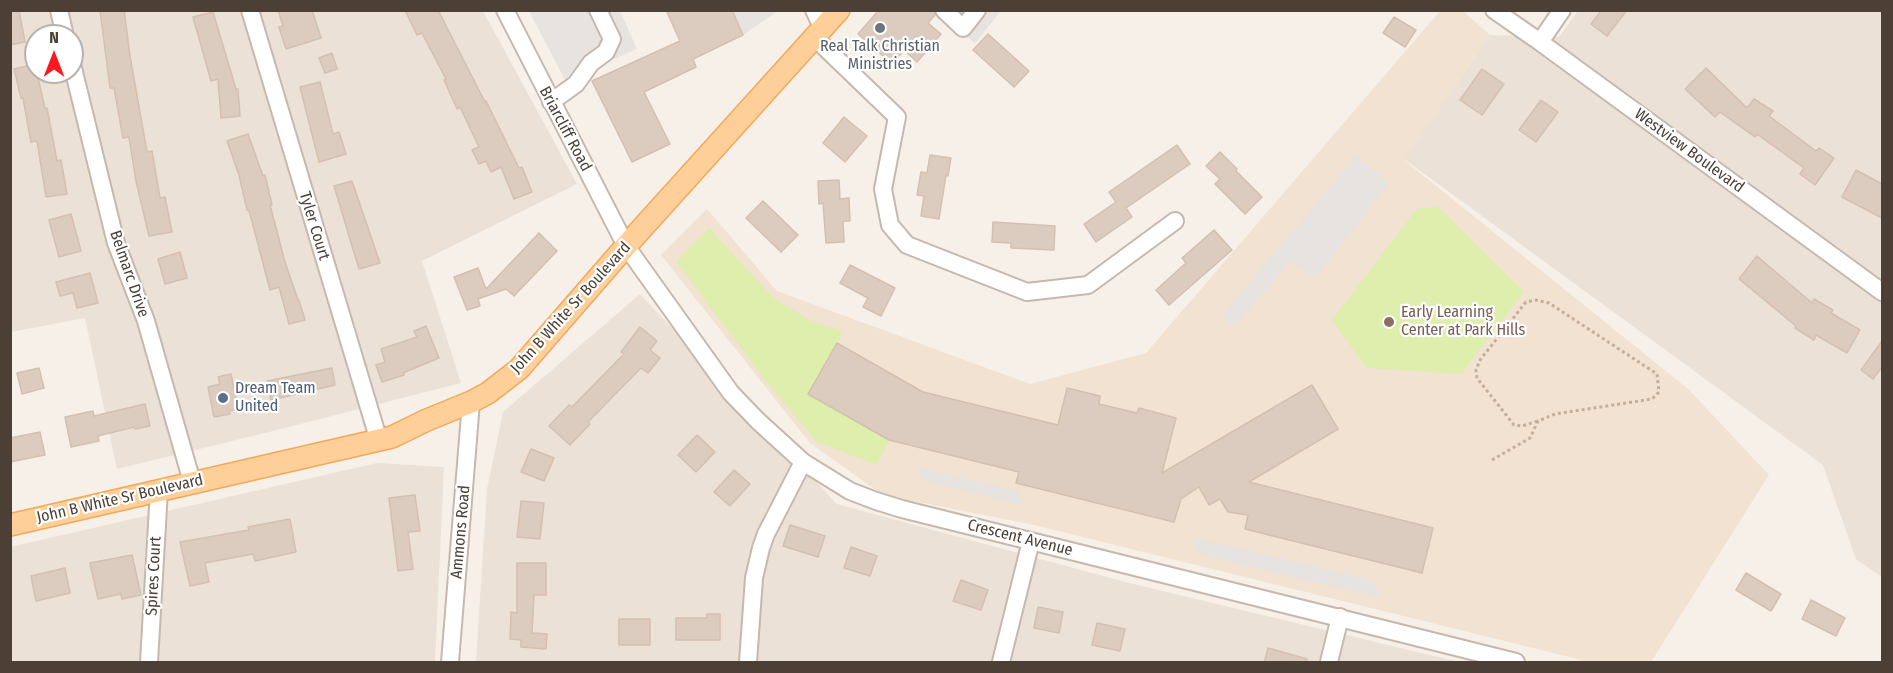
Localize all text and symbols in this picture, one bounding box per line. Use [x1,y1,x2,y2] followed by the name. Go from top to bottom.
[873,21,887,35] marker: Real Talk Christian Ministries
[24,24,84,84] north arrow
[49,28,59,47] text: N
[820,37,940,75] place label: Real Talk Christian Ministries
[535,83,595,175] street label: Briarcliff Road
[1630,105,1748,197] street label: Westview Boulevard
[294,189,334,263] street label: Tyler Court
[105,228,153,320] street label: Belmarc Drive
[507,238,635,378] street label: John B White Sr Boulevard
[1401,303,1525,341] place label: Early Learning Center at Park Hills
[1382,315,1396,329] marker: Early Learning Center at Park Hills
[235,379,316,417] place label: Dream Team United
[216,391,230,405] marker: Dream Team United
[35,470,205,528] street label: John B White Sr Boulevard
[447,485,475,579] street label: Ammons Road
[965,516,1075,560] street label: Crescent Avenue
[142,536,166,616] street label: Spires Court

